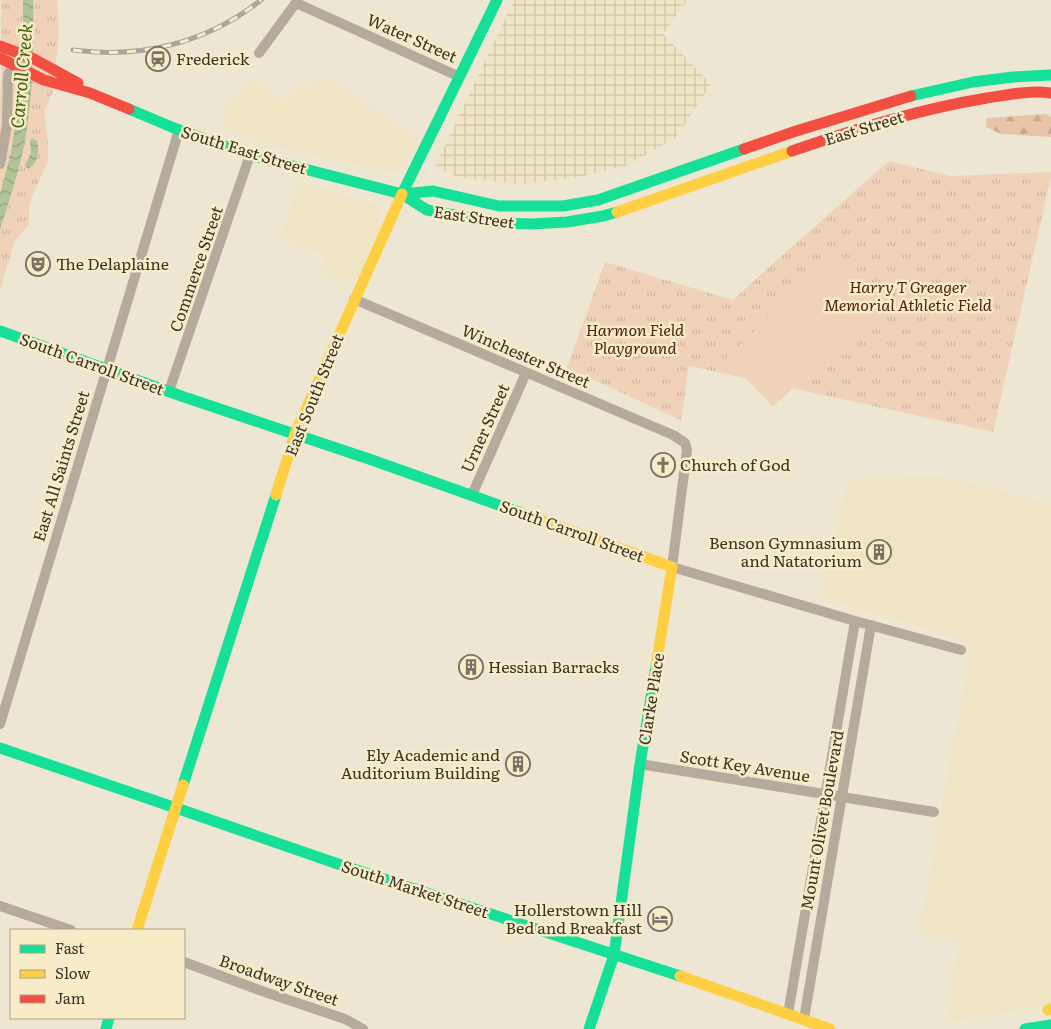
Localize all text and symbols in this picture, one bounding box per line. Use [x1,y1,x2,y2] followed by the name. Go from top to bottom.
[363,7,462,68] street label: Water Street
[2,22,39,130] water label: Carroll Creek
[145,46,171,72] station icon: Frederick
[176,46,250,70] place label: Frederick
[821,104,907,150] street label: East Street
[179,119,310,180] street label: South East Street
[432,198,517,234] street label: East Street
[162,202,228,335] street label: Commerce Street
[25,251,51,277] theatre icon: The Delaplaine
[56,251,169,275] place label: The Delaplaine
[824,274,993,316] park label: Harry T Greager Memorial Athletic Field
[458,317,595,393] street label: Winchester Street
[586,317,685,359] park label: Harmon Field Playground
[17,326,168,401] street label: South Carroll Street
[278,329,349,459] street label: East South Street
[454,379,515,476] street label: Urner Street
[26,387,95,544] street label: East All Saints Street
[650,452,676,478] church icon: Church of God
[680,452,791,476] place label: Church of God
[497,493,648,568] street label: South Carroll Street
[709,530,862,572] place label: Benson Gymnasium and Natatorium
[866,539,892,565] building icon: Benson Gymnasium and Natatorium
[631,651,669,747] street label: Clarke Place
[458,654,484,680] building icon: Hessian Barracks
[488,654,619,678] place label: Hessian Barracks
[793,728,849,912] street label: Mount Olivet Boulevard
[341,742,500,784] place label: Ely Academic and Auditorium Building
[679,743,812,787] street label: Scott Key Avenue
[505,751,531,777] building icon: Ely Academic and Auditorium Building
[339,853,492,923] street label: South Market Street
[506,897,643,939] place label: Hollerstown Hill Bed and Breakfast
[647,906,673,932] hotel icon: Hollerstown Hill Bed and Breakfast
[10,929,185,1019] legend
[55,936,84,959] text: Fast
[216,947,343,1011] street label: Broadway Street
[55,961,90,984] text: Slow
[55,986,86,1009] text: Jam

